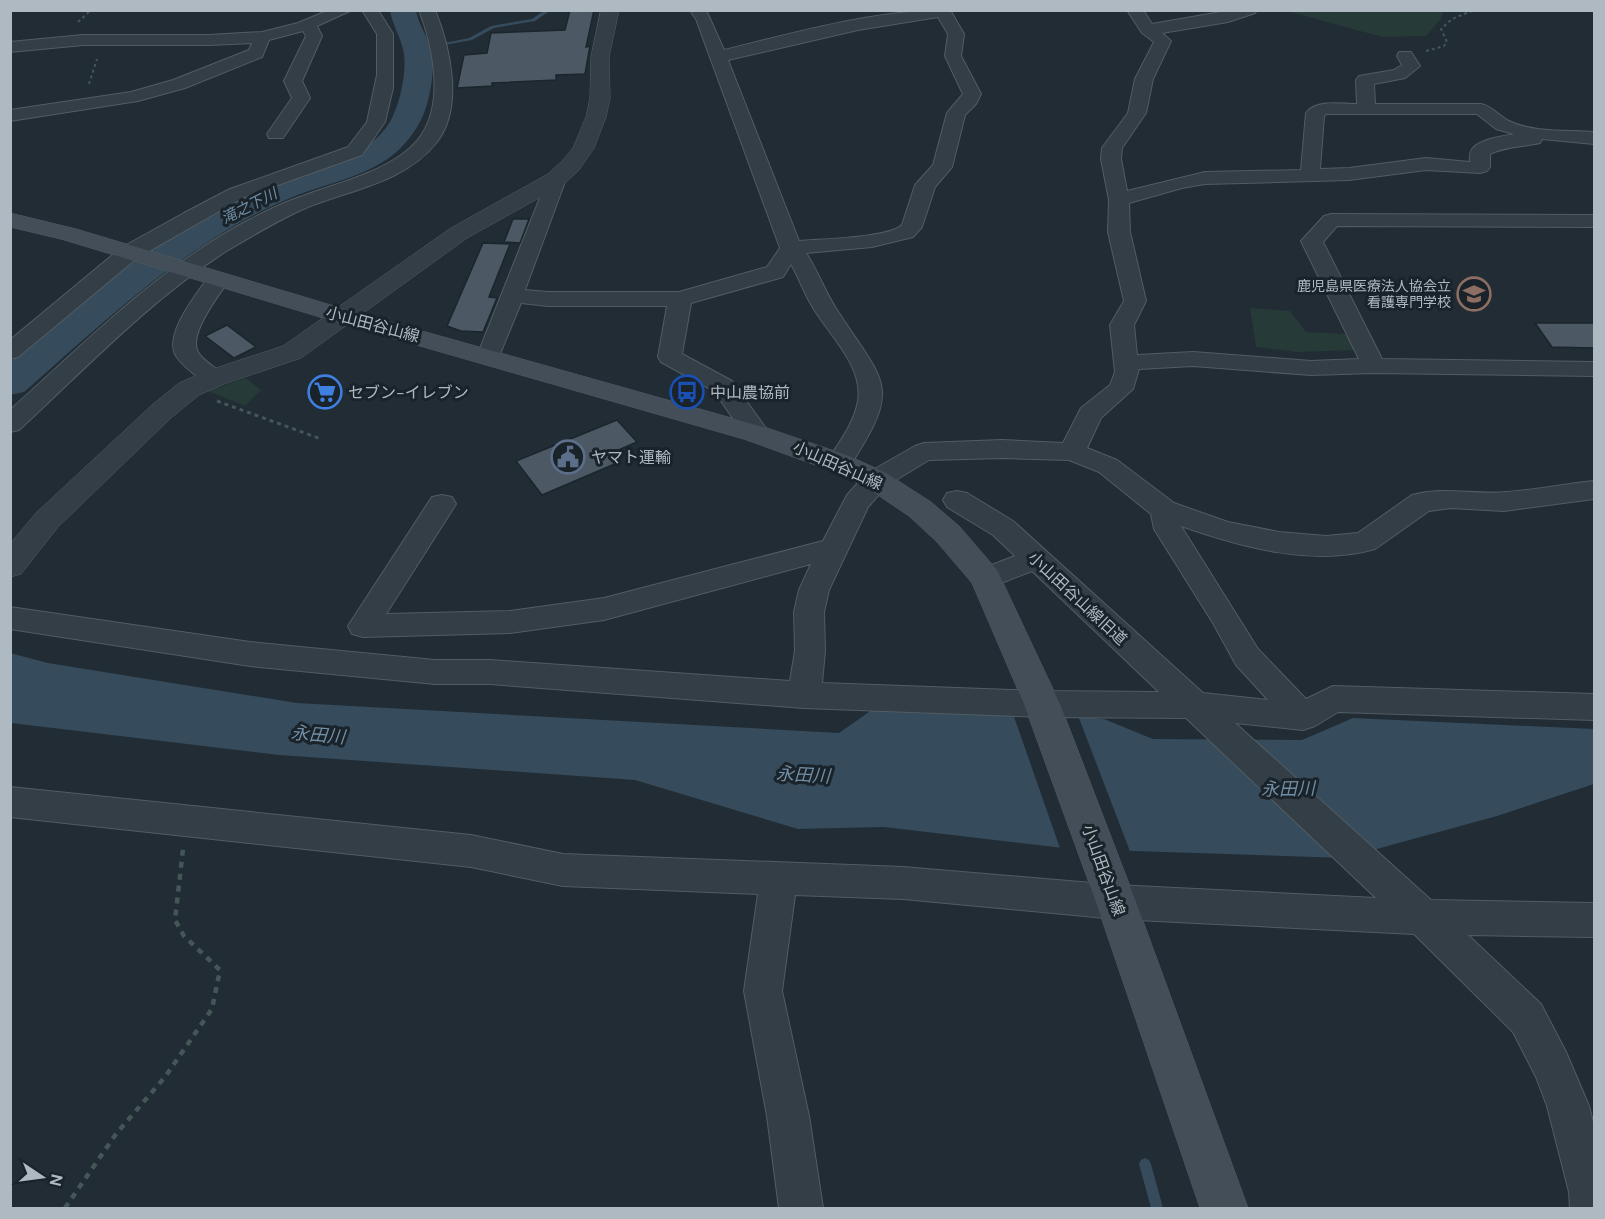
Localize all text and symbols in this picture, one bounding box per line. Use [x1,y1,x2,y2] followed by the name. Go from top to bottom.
[218,183,282,229] water label: 滝之下川
[1456,276,1492,312] school or university icon: 鹿児島県医療法人協会立 看護専門学校
[1297,277,1451,311] place label: 鹿児島県医療法人協会立 看護専門学校
[324,302,422,347] street label: 小山田谷山線
[307,374,343,410] supermarket icon: セブン-イレブン
[669,374,705,410] bus stop icon: 中山農協前
[348,382,469,403] place label: セブン-イレブン
[710,382,790,403] place label: 中山農協前
[790,436,886,495] street label: 小山田谷山線
[550,439,586,475] public building icon: ヤマト運輸
[591,447,671,468] place label: ヤマト運輸
[1024,547,1132,650] street label: 小山田谷山線旧道
[290,721,348,749] water label: 永田川
[775,762,833,789] water label: 永田川
[1261,776,1317,801] water label: 永田川
[1077,821,1130,919] street label: 小山田谷山線
[12,1147,72,1207] north arrow
[45,1172,68,1188] text: N

